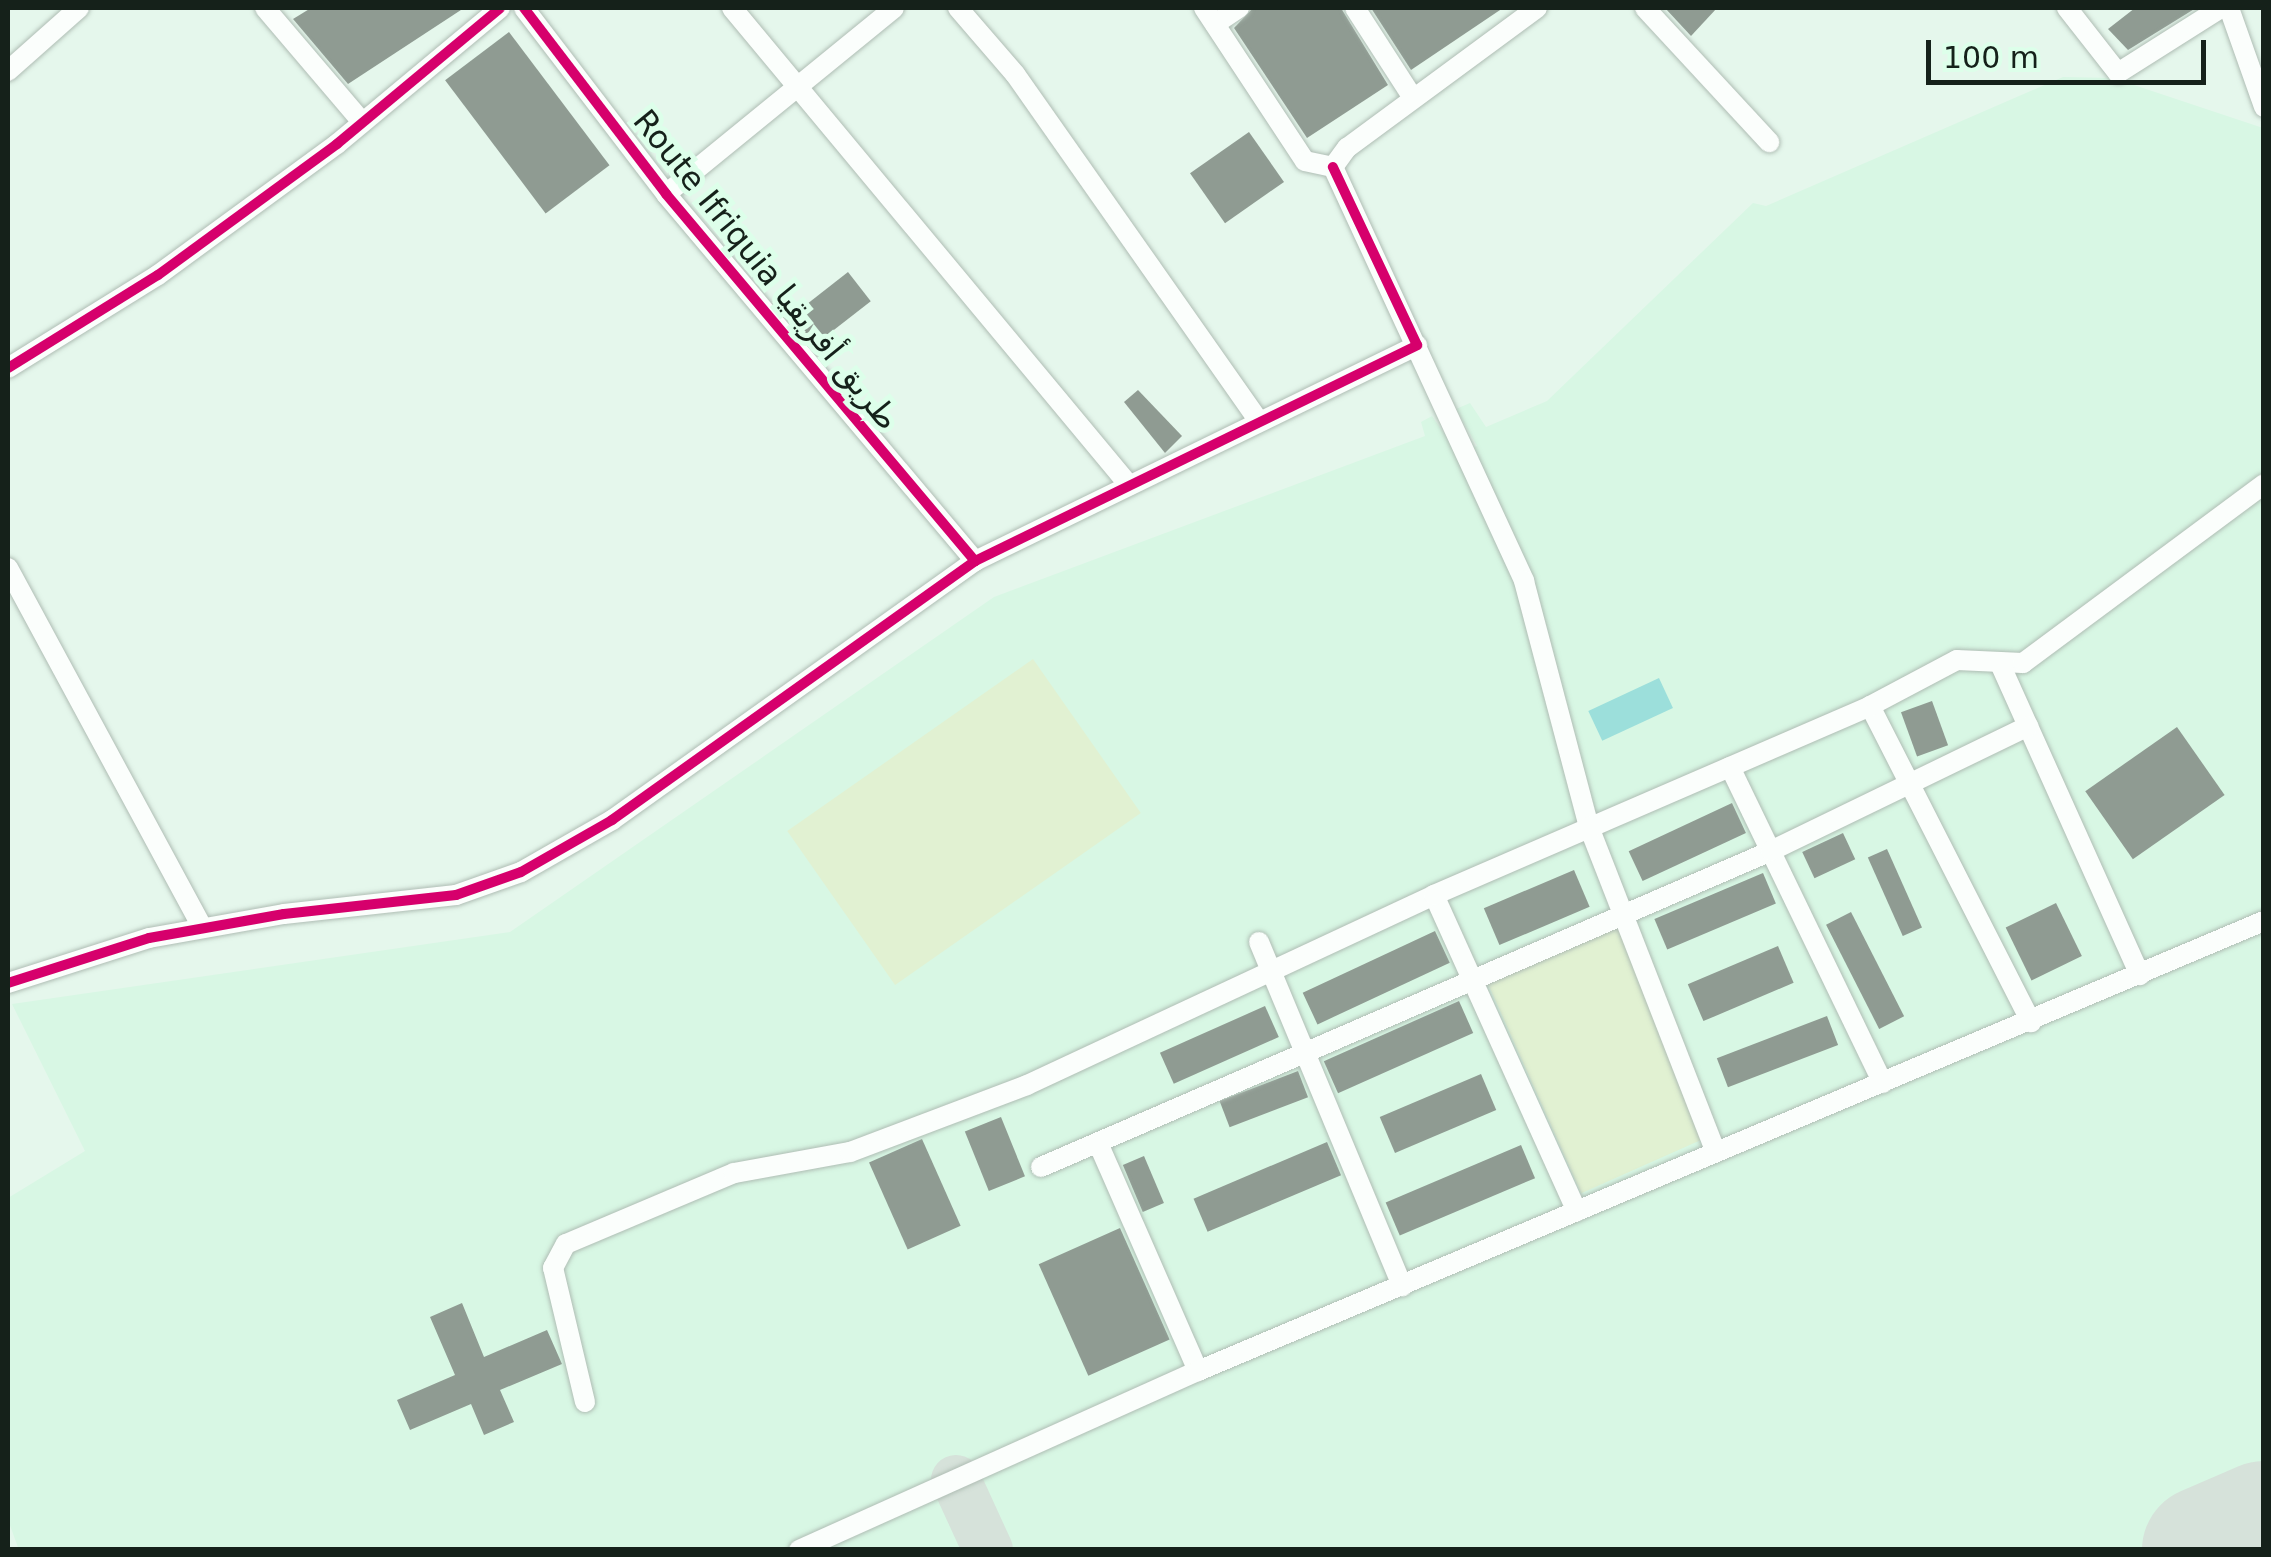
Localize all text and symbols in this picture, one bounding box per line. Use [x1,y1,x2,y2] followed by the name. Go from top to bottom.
[1931,20,2211,82] scale bar
[1943,40,2039,75] text: 100 m
[625,102,907,438] street label: Route Ifriquia طريق أفريقيا

